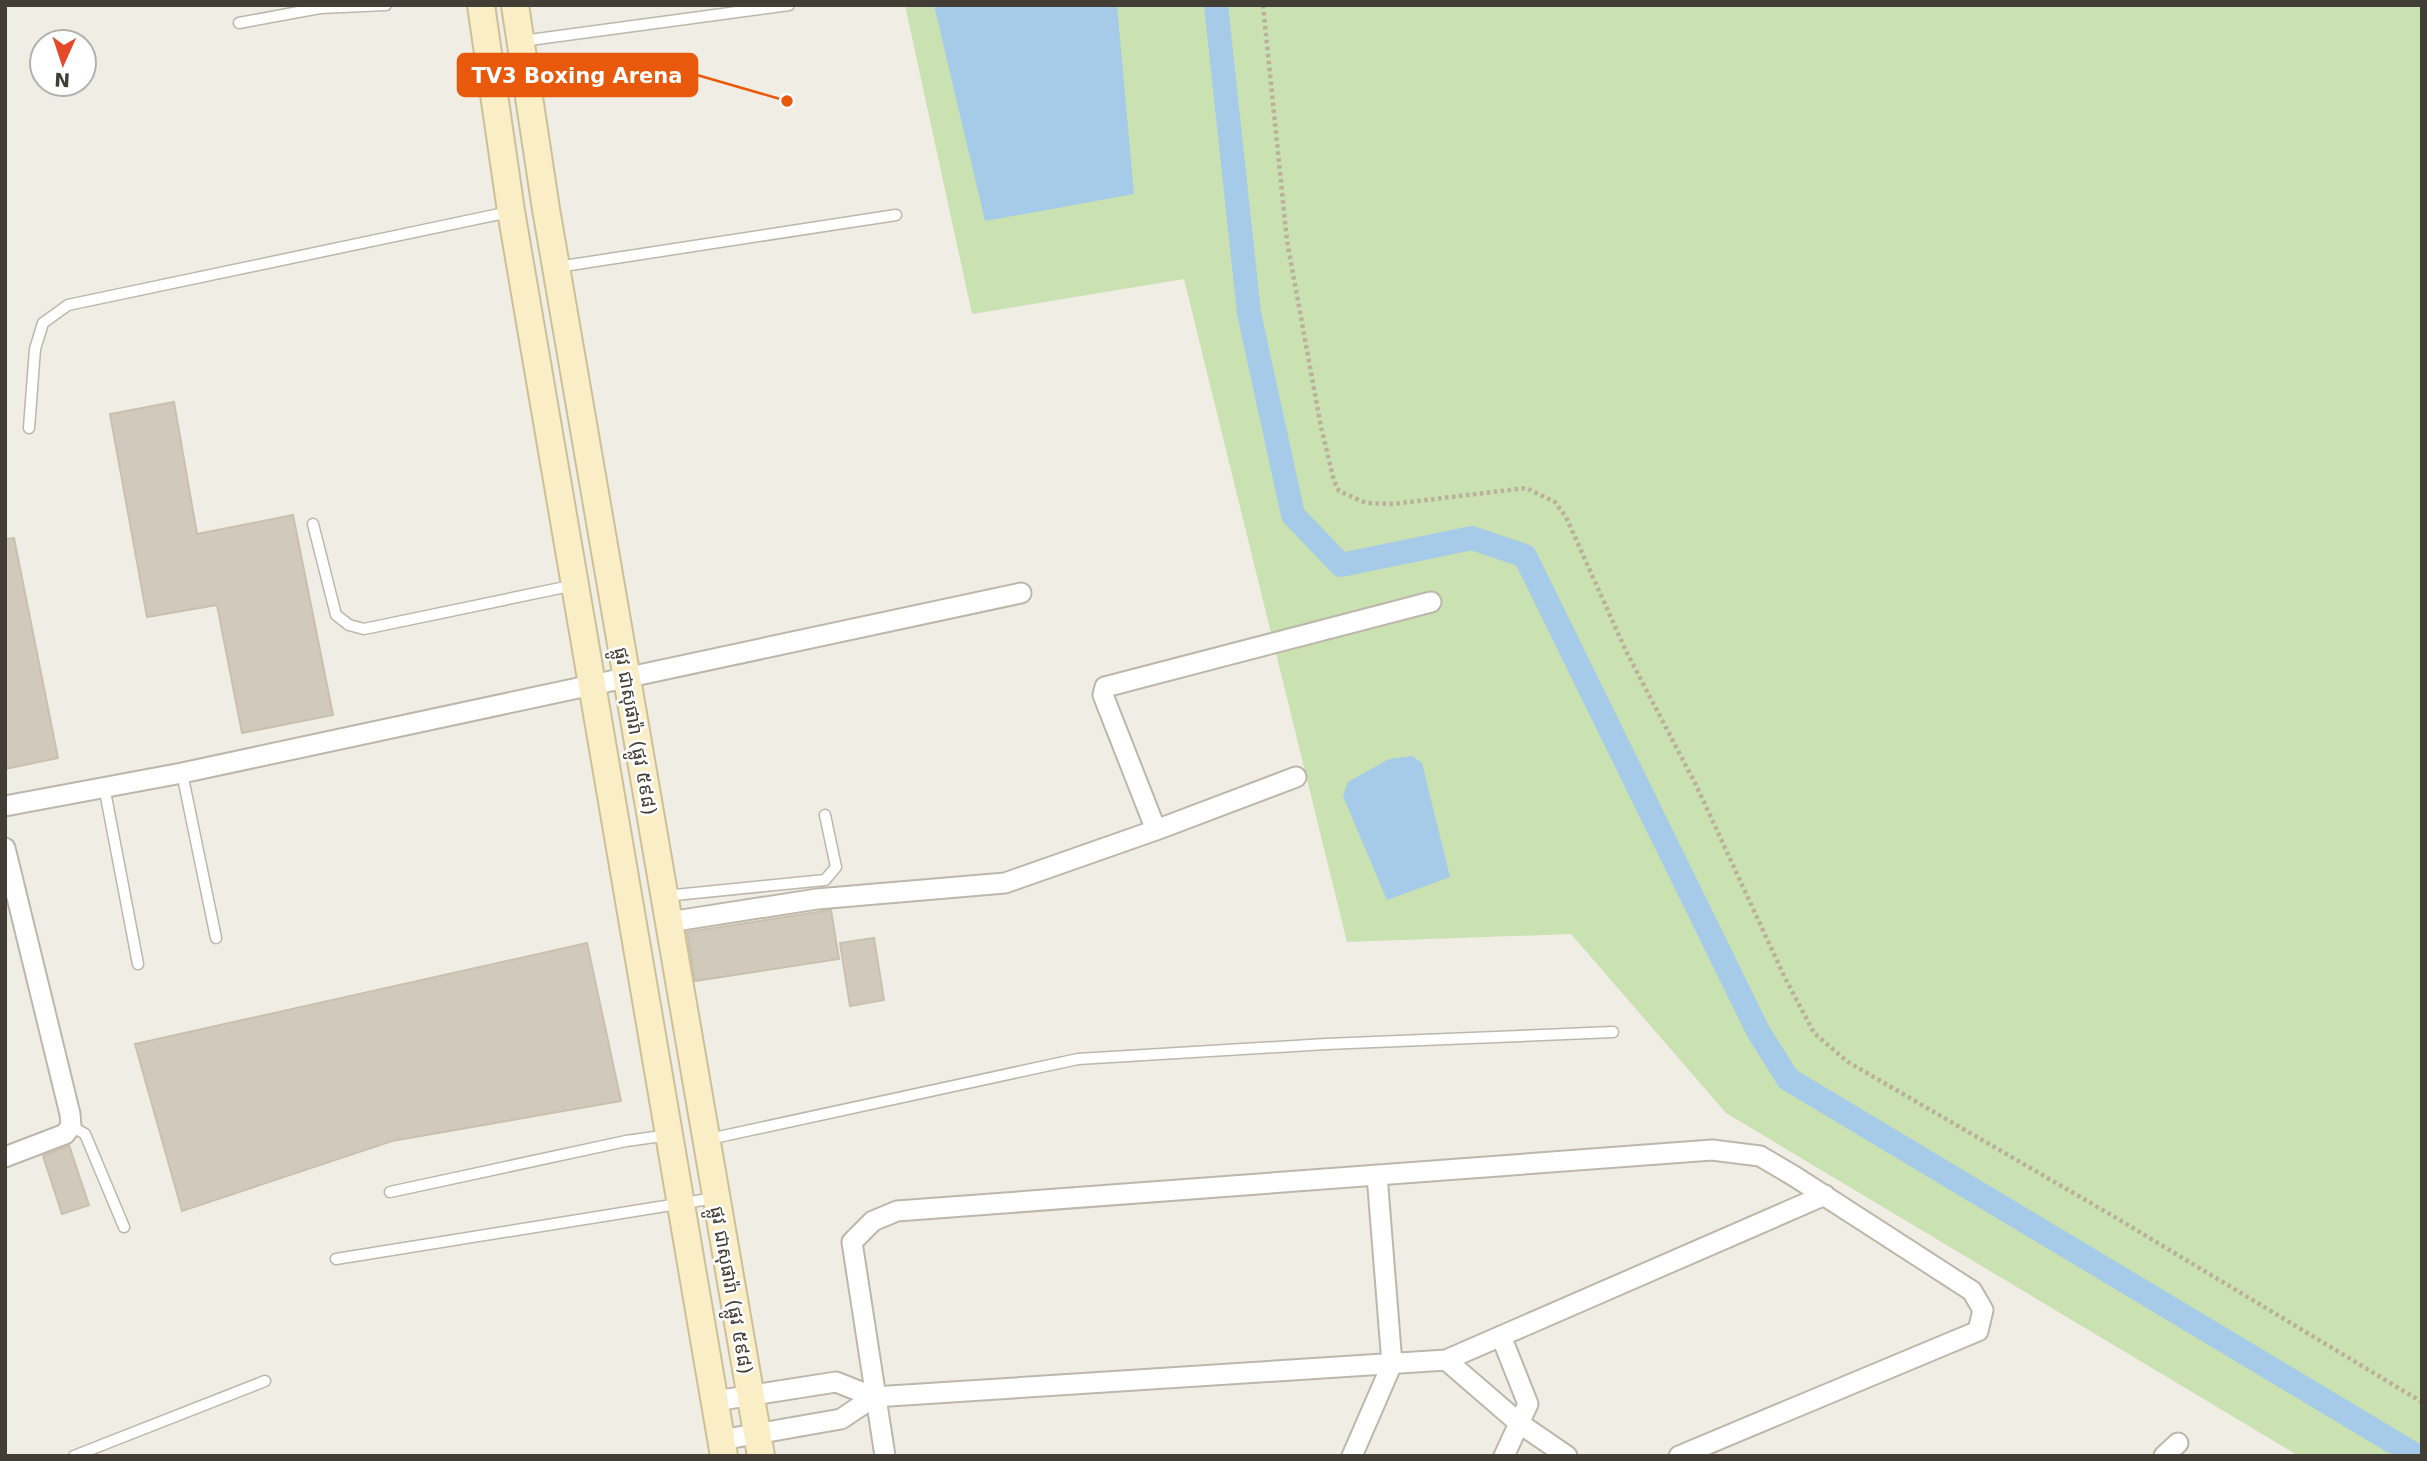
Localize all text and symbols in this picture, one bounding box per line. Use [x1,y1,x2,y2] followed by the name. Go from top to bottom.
[28,28,98,98] north arrow
[458,54,697,96] callout: TV3 Boxing Arena
[472,64,682,88] text: TV3 Boxing Arena
[54,69,71,91] text: N
[604,645,662,818] street label: ផ្លូវ ជាសុផារ៉ា (ផ្លូវ ៥៩៨)
[700,1204,758,1377] street label: ផ្លូវ ជាសុផារ៉ា (ផ្លូវ ៥៩៨)

